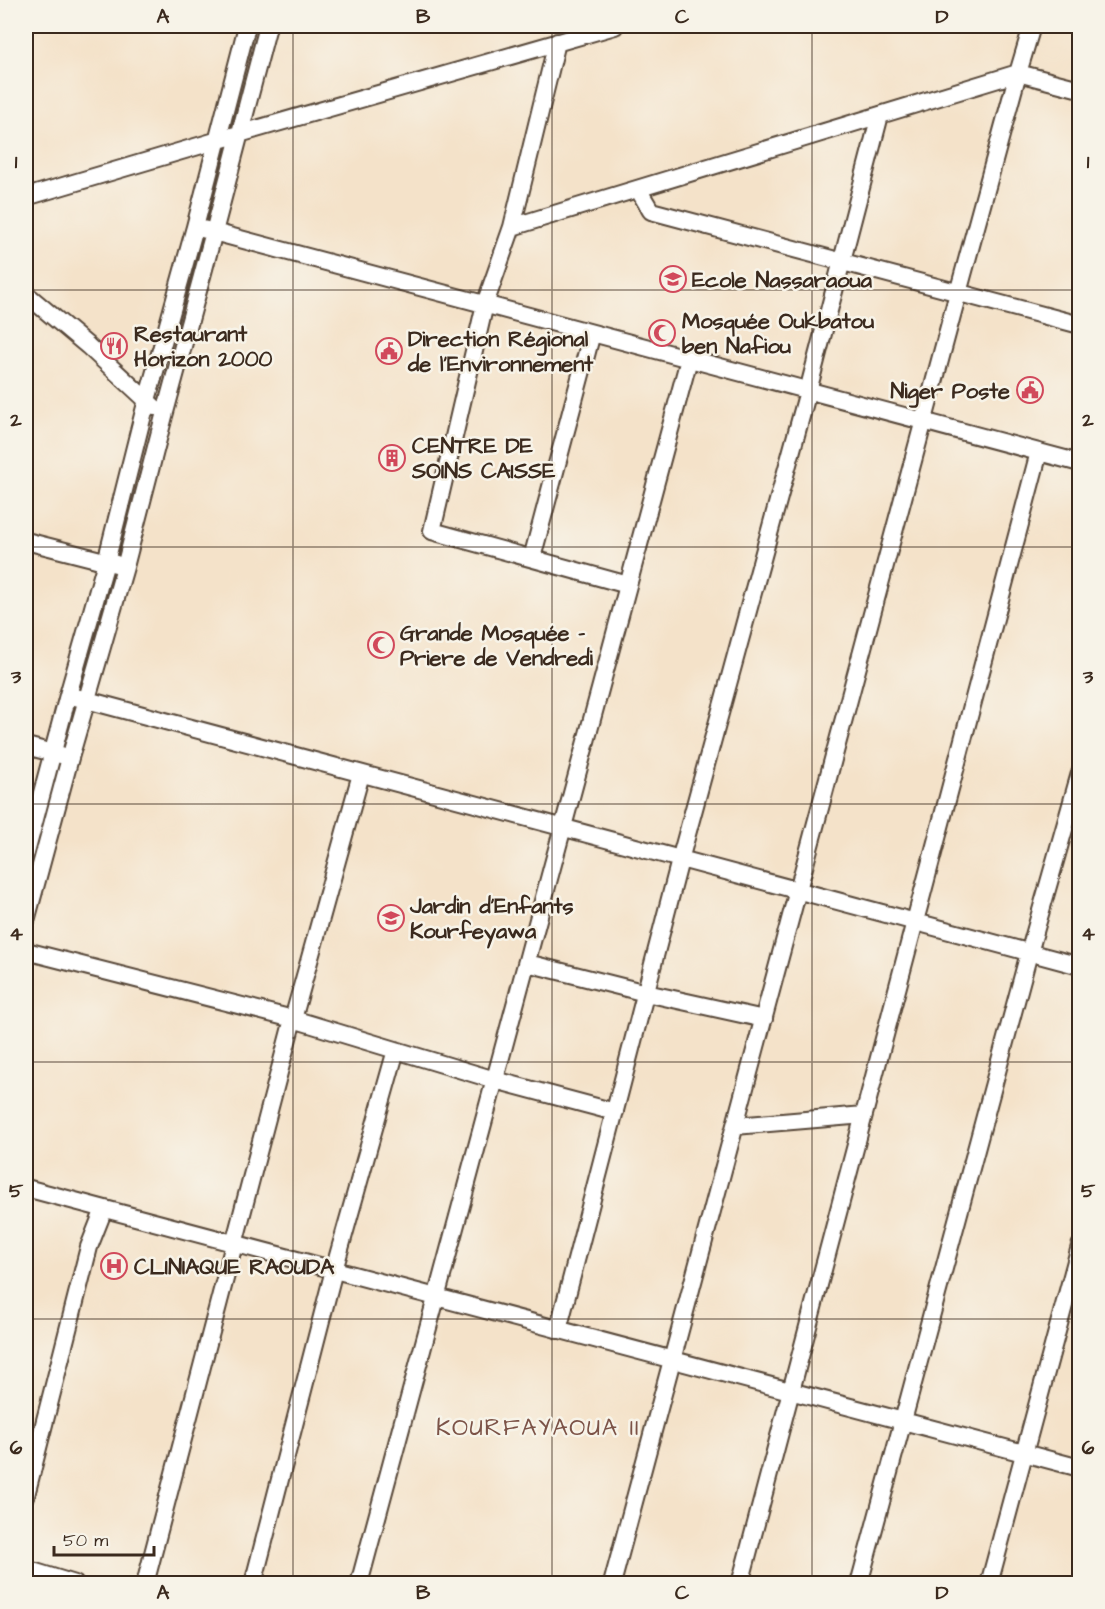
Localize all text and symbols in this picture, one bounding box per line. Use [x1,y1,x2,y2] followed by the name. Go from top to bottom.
[157,3,170,31] text: A
[416,3,431,31] text: B
[675,3,690,31] text: C
[936,3,949,31] text: D
[15,148,18,176] text: 1
[1087,148,1090,176] text: 1
[658,264,688,294] school or university icon: Ecole Nassaraoua
[692,265,873,296] place label: Ecole Nassaraoua
[682,306,874,362] place label: Mosquée Oukbatou ben Nafiou
[647,318,677,348] mosque icon: Mosquée Oukbatou ben Nafiou
[134,319,273,375] place label: Restaurant Horizon 2000
[407,324,594,380] place label: Direction Régional de l'Environnement
[99,331,129,361] restaurant icon: Restaurant Horizon 2000
[374,336,404,366] public building icon: Direction Régional de l'Environnement
[1015,375,1045,405] public building icon: Niger Poste
[890,376,1010,408] place label: Niger Poste
[9,406,22,434] text: 2
[1081,406,1094,434] text: 2
[411,431,555,487] place label: CENTRE DE SOINS CAISSE
[377,443,407,473] building icon: CENTRE DE SOINS CAISSE
[400,618,594,674] place label: Grande Mosquée - Priere de Vendredi
[366,630,396,660] mosque icon: Grande Mosquée - Priere de Vendredi
[10,663,22,691] text: 3
[1082,663,1094,691] text: 3
[409,891,573,949] place label: Jardin d'Enfants Kourfeyawa
[376,903,406,933] school or university icon: Jardin d'Enfants Kourfeyawa
[9,920,23,948] text: 4
[1081,920,1095,948] text: 4
[9,1177,24,1205] text: 5
[1081,1177,1096,1205] text: 5
[99,1251,129,1281] hospital icon: CLINIAQUE RAOUDA
[134,1252,335,1283] place label: CLINIAQUE RAOUDA
[436,1411,640,1445] district label: KOURFAYAOUA II
[10,1434,23,1462] text: 6
[1082,1434,1095,1462] text: 6
[54,1519,154,1557] scale bar
[63,1528,108,1553] text: 50 m
[157,1579,170,1607] text: A
[416,1579,431,1607] text: B
[675,1579,690,1607] text: C
[936,1579,949,1607] text: D

